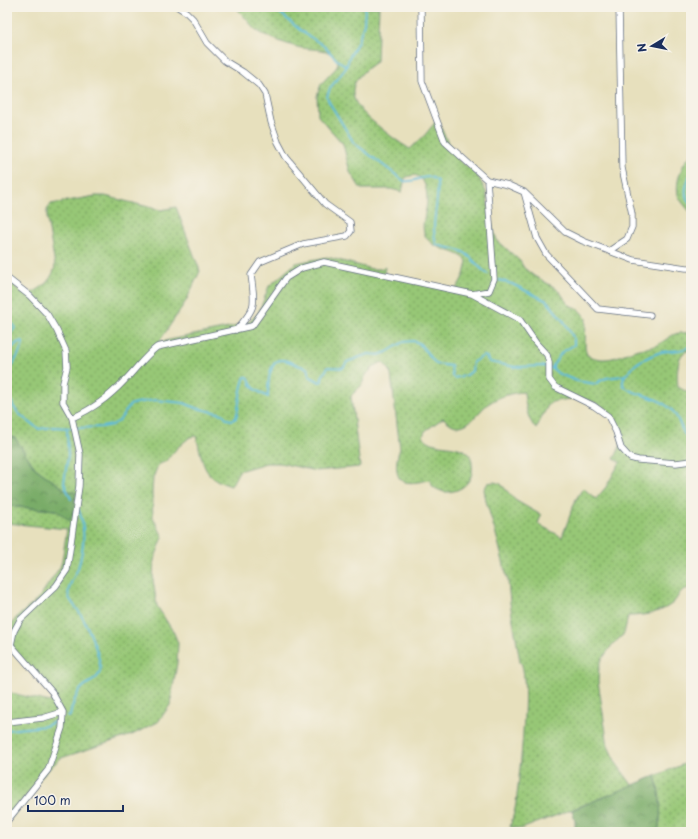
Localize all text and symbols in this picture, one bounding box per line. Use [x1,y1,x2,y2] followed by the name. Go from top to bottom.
[632,26,672,66] north arrow
[632,42,651,54] text: N
[28,787,123,813] scale bar
[34,791,71,809] text: 100 m

